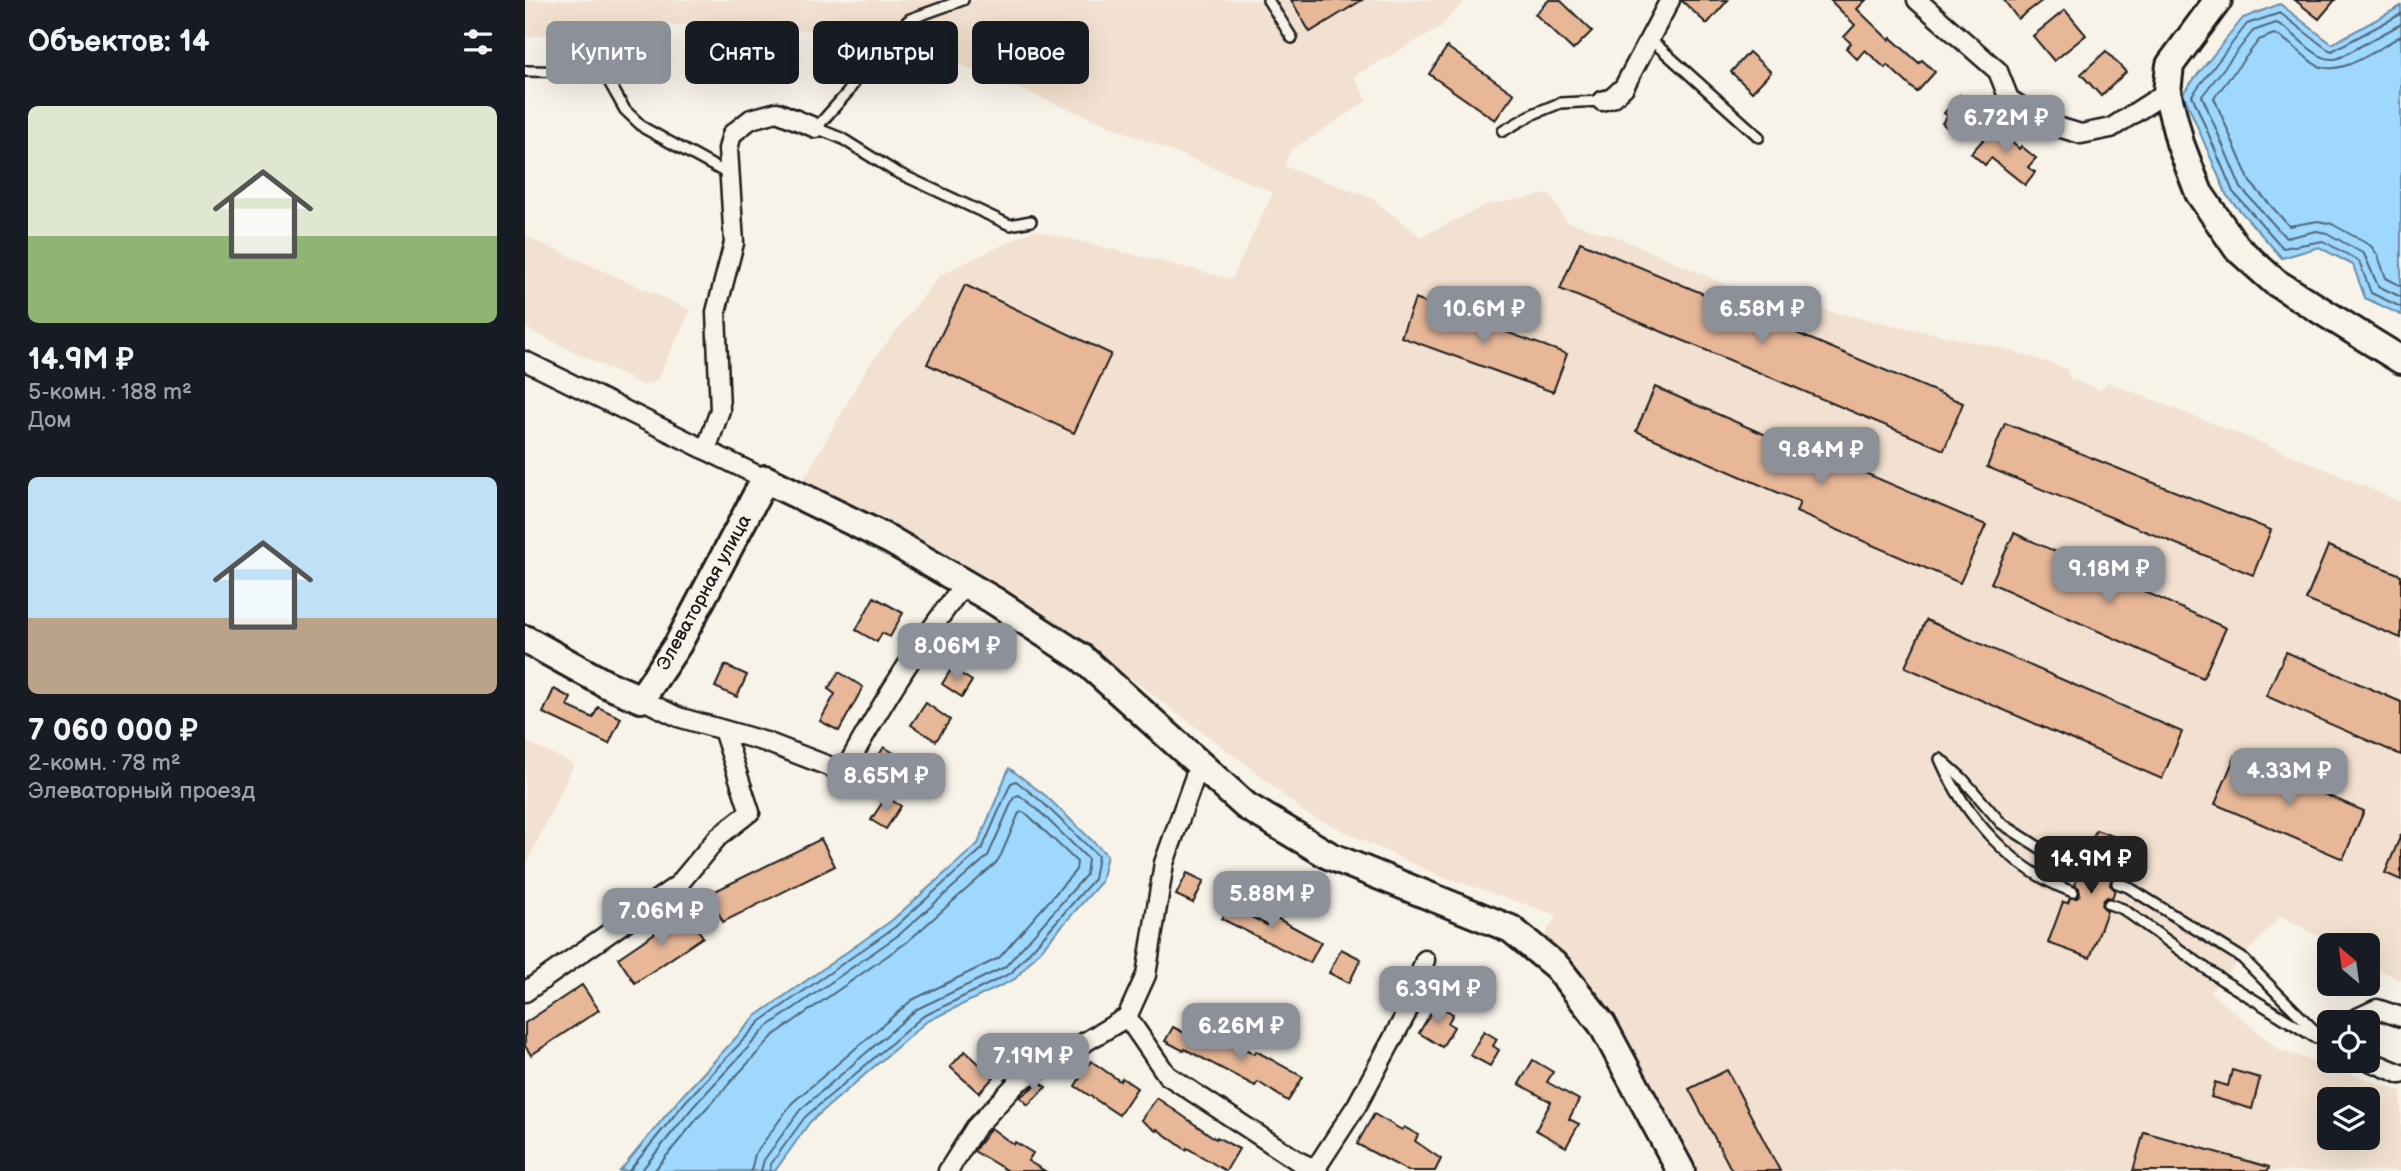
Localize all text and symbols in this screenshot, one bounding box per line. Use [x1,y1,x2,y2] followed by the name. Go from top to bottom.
[546,21,671,84] chip: Купить
[685,21,799,84] chip: Снять
[813,21,958,84] chip: Фильтры
[972,21,1089,84] chip: Новое
[459,23,497,61] icon: filters
[28,24,210,60] text: Объектов: 14
[1941,96,2071,155] pin: 6.72M ₽
[1964,104,2048,132] text: 6.72M ₽
[200,151,326,277] icon: home
[1419,286,1549,346] pin: 10.6M ₽
[1697,286,1827,346] pin: 6.58M ₽
[1443,295,1525,323] text: 10.6M ₽
[1719,295,1805,323] text: 6.58M ₽
[28,342,134,378] text: 14.9M ₽
[28,378,192,406] text: 5-комн. · 188 m²
[28,406,71,434] text: Дом
[1756,428,1886,487] pin: 9.84M ₽
[1778,436,1864,464] text: 9.84M ₽
[652,511,757,675] street label: Элеваторная улица
[200,522,326,648] icon: home
[2044,546,2174,606] pin: 9.18M ₽
[2068,555,2150,583] text: 9.18M ₽
[892,624,1022,683] pin: 8.06M ₽
[914,632,1000,660] text: 8.06M ₽
[28,713,198,749] text: 7 060 000 ₽
[2224,748,2354,808] pin: 4.33M ₽
[28,749,181,777] text: 2-комн. · 78 m²
[821,754,951,813] pin: 8.65M ₽
[2247,757,2331,785] text: 4.33M ₽
[843,762,929,790] text: 8.65M ₽
[28,777,255,805] text: Элеваторный проезд
[2026,836,2156,896] pin: 14.9M ₽
[2050,845,2132,873] text: 14.9M ₽
[1207,872,1337,931] pin: 5.88M ₽
[1229,880,1315,908] text: 5.88M ₽
[596,888,726,948] pin: 7.06M ₽
[618,897,704,925] text: 7.06M ₽
[2317,933,2380,996] north arrow
[2317,933,2380,1150] map controls
[1373,967,1503,1026] pin: 6.39M ₽
[1395,975,1481,1003] text: 6.39M ₽
[1176,1004,1306,1063] pin: 6.26M ₽
[2317,1010,2380,1073] button: locate
[1198,1012,1284,1040] text: 6.26M ₽
[968,1034,1098,1093] pin: 7.19M ₽
[993,1042,1073,1070] text: 7.19M ₽
[2317,1087,2380,1150] button: layers

